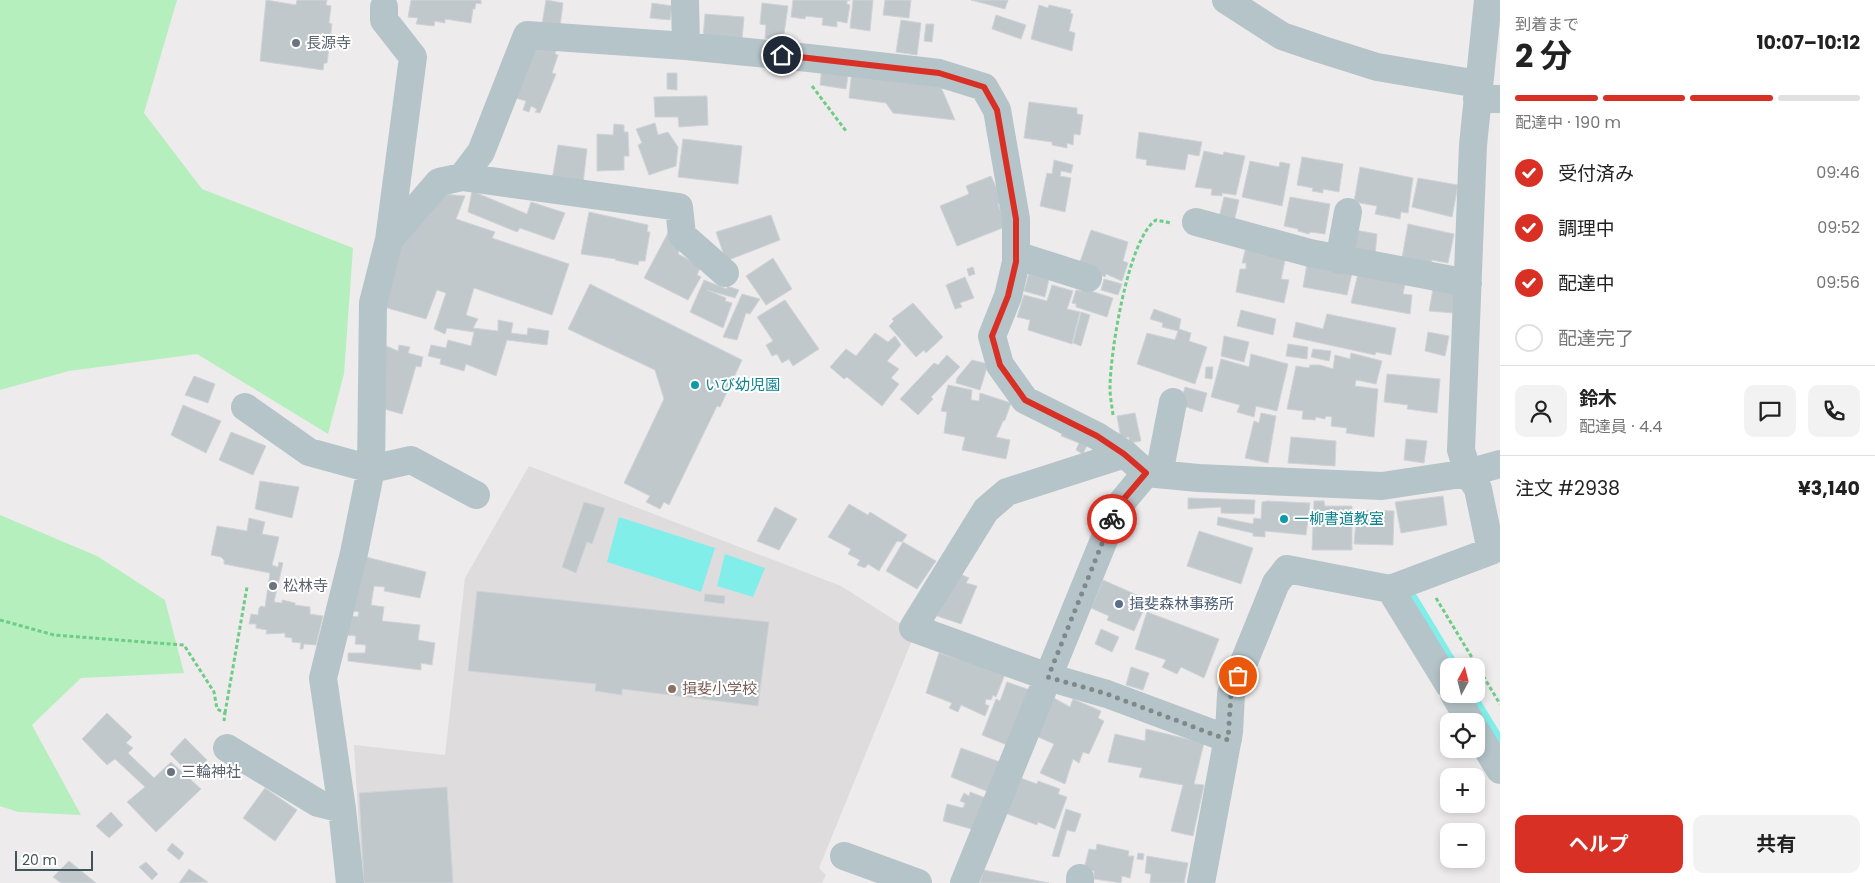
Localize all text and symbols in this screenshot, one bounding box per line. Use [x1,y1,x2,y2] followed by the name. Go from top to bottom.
[1515,13,1579,36] text: 到着まで
[1756,29,1860,56] text: 10:07–10:12
[306,32,351,53] place label: 長源寺
[1515,33,1572,78] text: 2 分
[761,34,803,76] pin
[290,37,302,49] marker: 長源寺
[768,41,796,69] icon: home
[1515,111,1621,134] text: 配達中 · 190 m
[1515,159,1543,187] icon: check
[1558,160,1634,187] text: 受付済み
[1816,161,1860,184] text: 09:46
[1515,214,1543,242] icon: check
[1558,215,1615,242] text: 調理中
[1817,216,1860,239] text: 09:52
[1515,269,1543,297] icon: check
[1558,270,1615,297] text: 配達中
[1816,271,1860,294] text: 09:56
[1558,325,1634,352] text: 配達完了
[705,374,780,395] place label: いび幼児園
[689,379,701,391] marker: いび幼児園
[1515,385,1567,437] button: person
[1579,385,1617,412] text: 鈴木
[1744,385,1796,437] button: chat
[1808,385,1860,437] button: phone
[1579,415,1662,438] text: 配達員 · 4.4
[1515,475,1620,502] text: 注文 #2938
[1798,475,1860,502] text: ¥3,140
[1087,494,1137,544] courier
[1098,505,1126,533] icon: bike
[1294,508,1384,529] place label: 一柳書道教室
[1278,513,1290,525] marker: 一柳書道教室
[283,575,328,596] place label: 松林寺
[267,580,279,592] marker: 松林寺
[1129,593,1234,614] place label: 揖斐森林事務所
[1113,598,1125,610] marker: 揖斐森林事務所
[1217,655,1259,697] pin
[1440,658,1485,702] north arrow
[1440,658,1485,868] map controls
[1224,662,1252,690] icon: bag
[682,678,757,699] place label: 揖斐小学校
[666,683,678,695] marker: 揖斐小学校
[1440,713,1485,758] button: locate
[181,761,241,782] place label: 三輪神社
[165,766,177,778] marker: 三輪神社
[1440,768,1485,813] button: +
[1515,815,1683,873] button: ヘルプ
[1693,815,1860,873] button: 共有
[1440,823,1485,868] button: −
[15,848,92,871] scale bar
[22,850,57,870] text: 20 m

